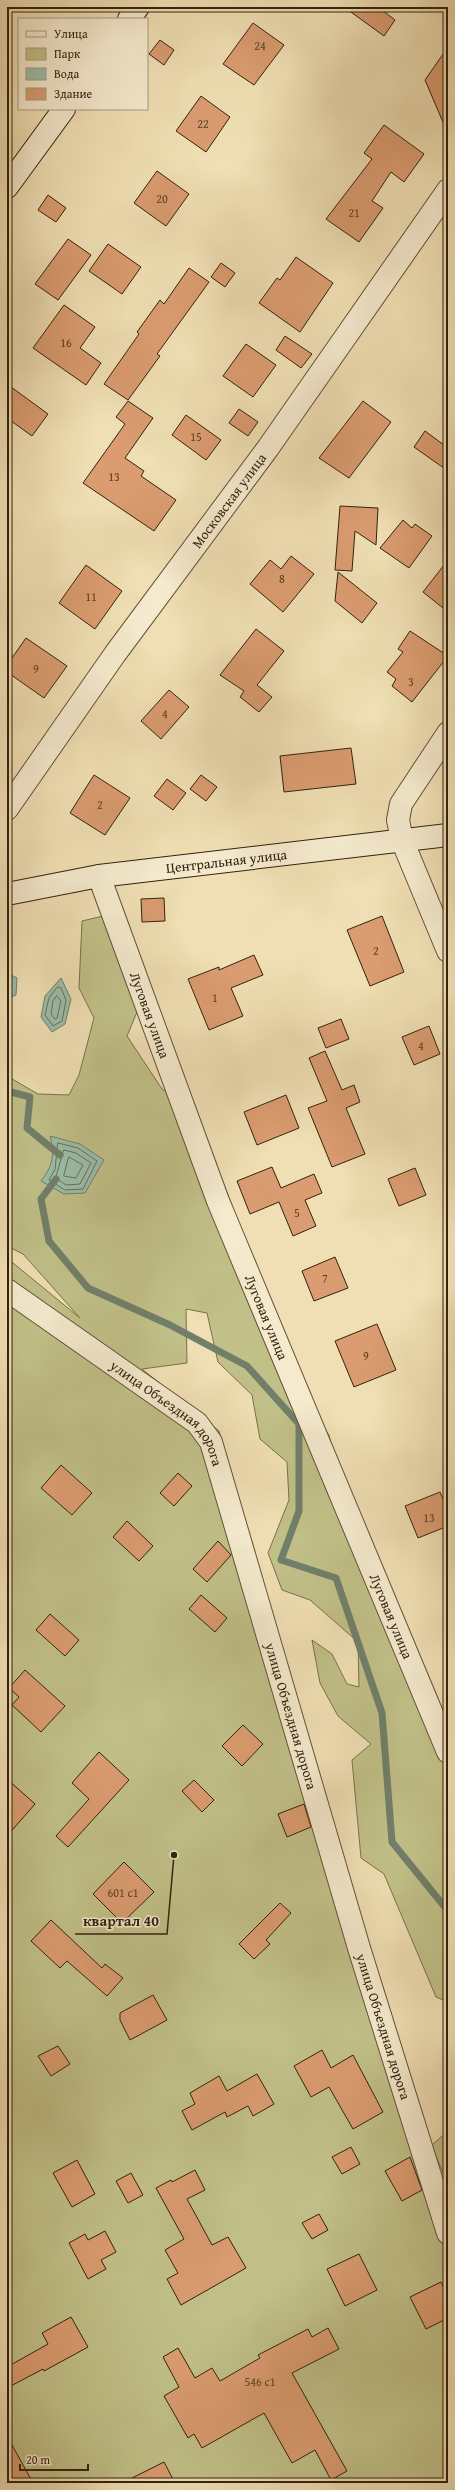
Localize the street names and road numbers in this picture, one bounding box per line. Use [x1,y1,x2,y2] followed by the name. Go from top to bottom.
[187,449,271,552] street label: Московская улица
[165,844,288,878] street label: Центральная улица
[125,969,175,1061] street label: Луговая улица
[240,1272,293,1363] street label: Луговая улица
[105,1355,228,1469] street label: улица Объездная дорога
[365,1570,418,1662] street label: Луговая улица
[260,1639,322,1792] street label: улица Объездная дорога
[351,1950,416,2102] street label: улица Объездная дорога

